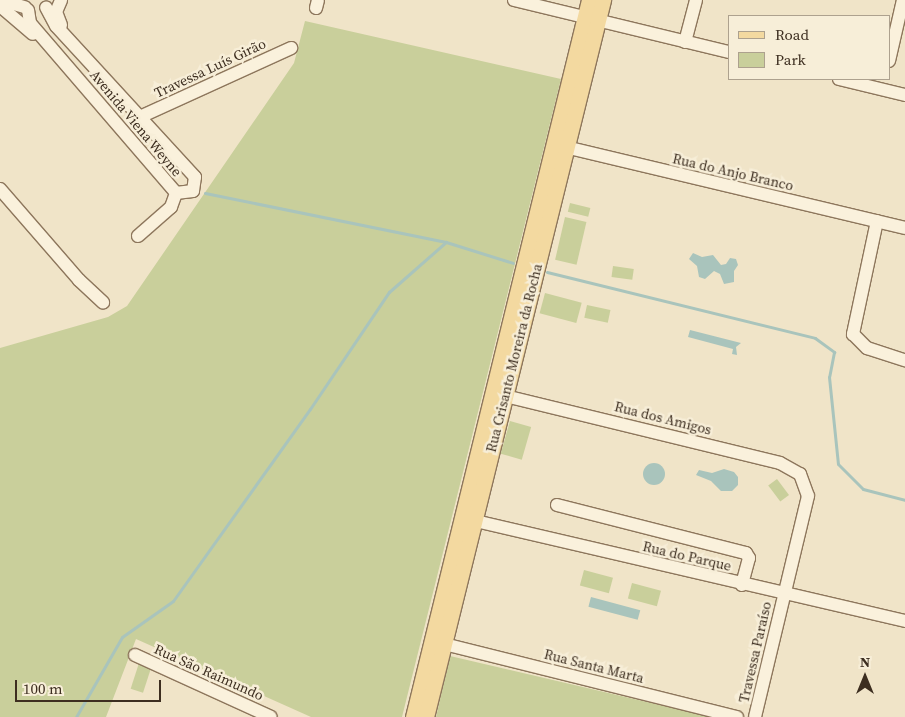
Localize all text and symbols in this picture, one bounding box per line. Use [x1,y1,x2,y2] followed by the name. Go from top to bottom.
[728,15,890,80] legend
[775,24,809,45] text: Road
[152,35,268,101] street label: Travessa Luís Girão
[775,49,806,70] text: Park
[86,66,186,180] street label: Avenida Viena Weyne
[671,150,795,194] street label: Rua do Anjo Branco
[482,262,546,454] street label: Rua Crisanto Moreira da Rocha
[613,398,713,438] street label: Rua dos Amigos
[641,538,733,574] street label: Rua do Parque
[735,600,775,704] street label: Travessa Paraíso
[152,640,266,704] street label: Rua São Raimundo
[542,645,646,687] street label: Rua Santa Marta
[840,652,890,702] north arrow
[860,652,870,672] text: N
[18,670,164,702] scale bar
[23,678,63,699] text: 100 m

